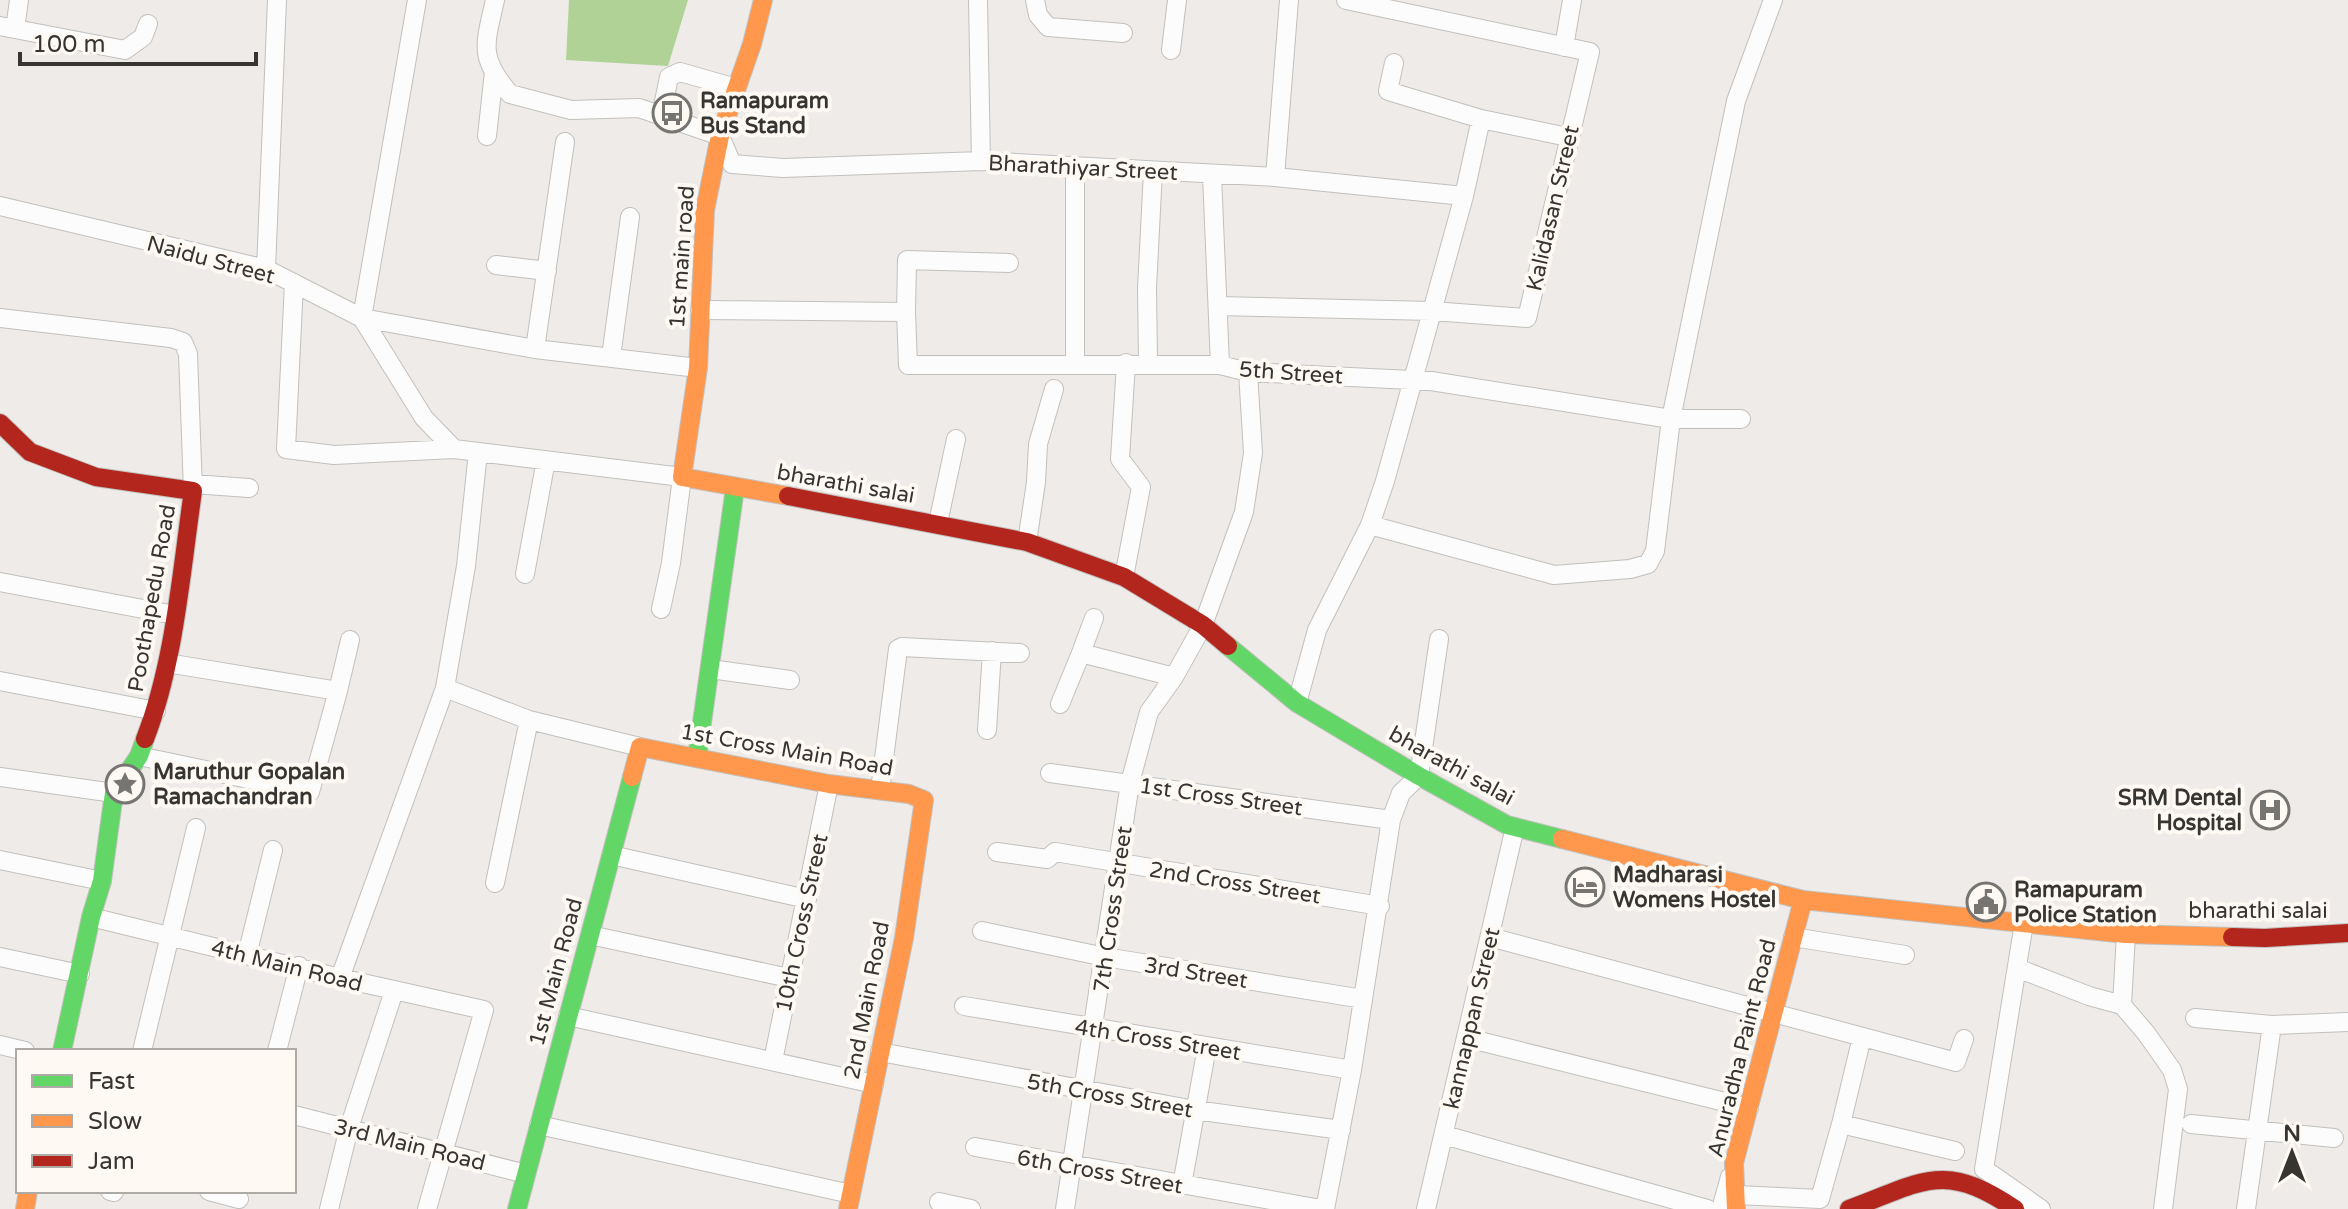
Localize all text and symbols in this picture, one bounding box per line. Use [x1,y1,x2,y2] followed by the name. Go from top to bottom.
[20,16,256,66] scale bar
[32,30,106,59] text: 100 m
[700,88,829,139] place label: Ramapuram Bus Stand
[651,92,693,134] bus stop icon: Ramapuram Bus Stand
[1521,123,1585,294] street label: Kalidasan Street
[988,150,1178,186] street label: Bharathiyar Street
[664,185,700,329] street label: 1st main road
[144,230,278,290] street label: Naidu Street
[1238,356,1344,390] street label: 5th Street
[775,459,917,509] street label: bharathi salai
[123,502,181,694] street label: Poothapedu Road
[679,718,895,781] street label: 1st Cross Main Road
[1384,721,1519,811] street label: bharathi salai
[153,759,345,810] place label: Maruthur Gopalan Ramachandran
[104,763,146,805] place icon: Maruthur Gopalan Ramachandran
[1137,773,1304,821] street label: 1st Cross Street
[2118,785,2242,836] place label: SRM Dental Hospital
[2249,789,2291,831] hospital icon: SRM Dental Hospital
[1088,824,1138,994] street label: 7th Cross Street
[770,832,834,1015] street label: 10th Cross Street
[1147,857,1322,909] street label: 2nd Cross Street
[1613,862,1776,913] place label: Madharasi Womens Hostel
[1564,866,1606,908] hotel icon: Madharasi Womens Hostel
[2014,877,2157,928] place label: Ramapuram Police Station
[1965,881,2007,923] public building icon: Ramapuram Police Station
[524,896,588,1049] street label: 1st Main Road
[2188,898,2328,924] street label: bharathi salai
[839,919,895,1081] street label: 2nd Main Road
[1438,925,1505,1111] street label: kannappan Street
[208,935,365,997] street label: 4th Main Road
[1702,937,1782,1160] street label: Anuradha Paint Road
[1142,952,1249,994] street label: 3rd Street
[1073,1014,1243,1066] street label: 4th Cross Street
[16,1049,296,1193] legend
[88,1067,135,1096] text: Fast
[1025,1069,1195,1123] street label: 5th Cross Street
[88,1107,142,1136] text: Slow
[2252,1113,2332,1193] north arrow
[331,1114,488,1176] street label: 3rd Main Road
[2283,1121,2301,1147] text: N
[1015,1145,1185,1199] street label: 6th Cross Street
[88,1147,135,1176] text: Jam

